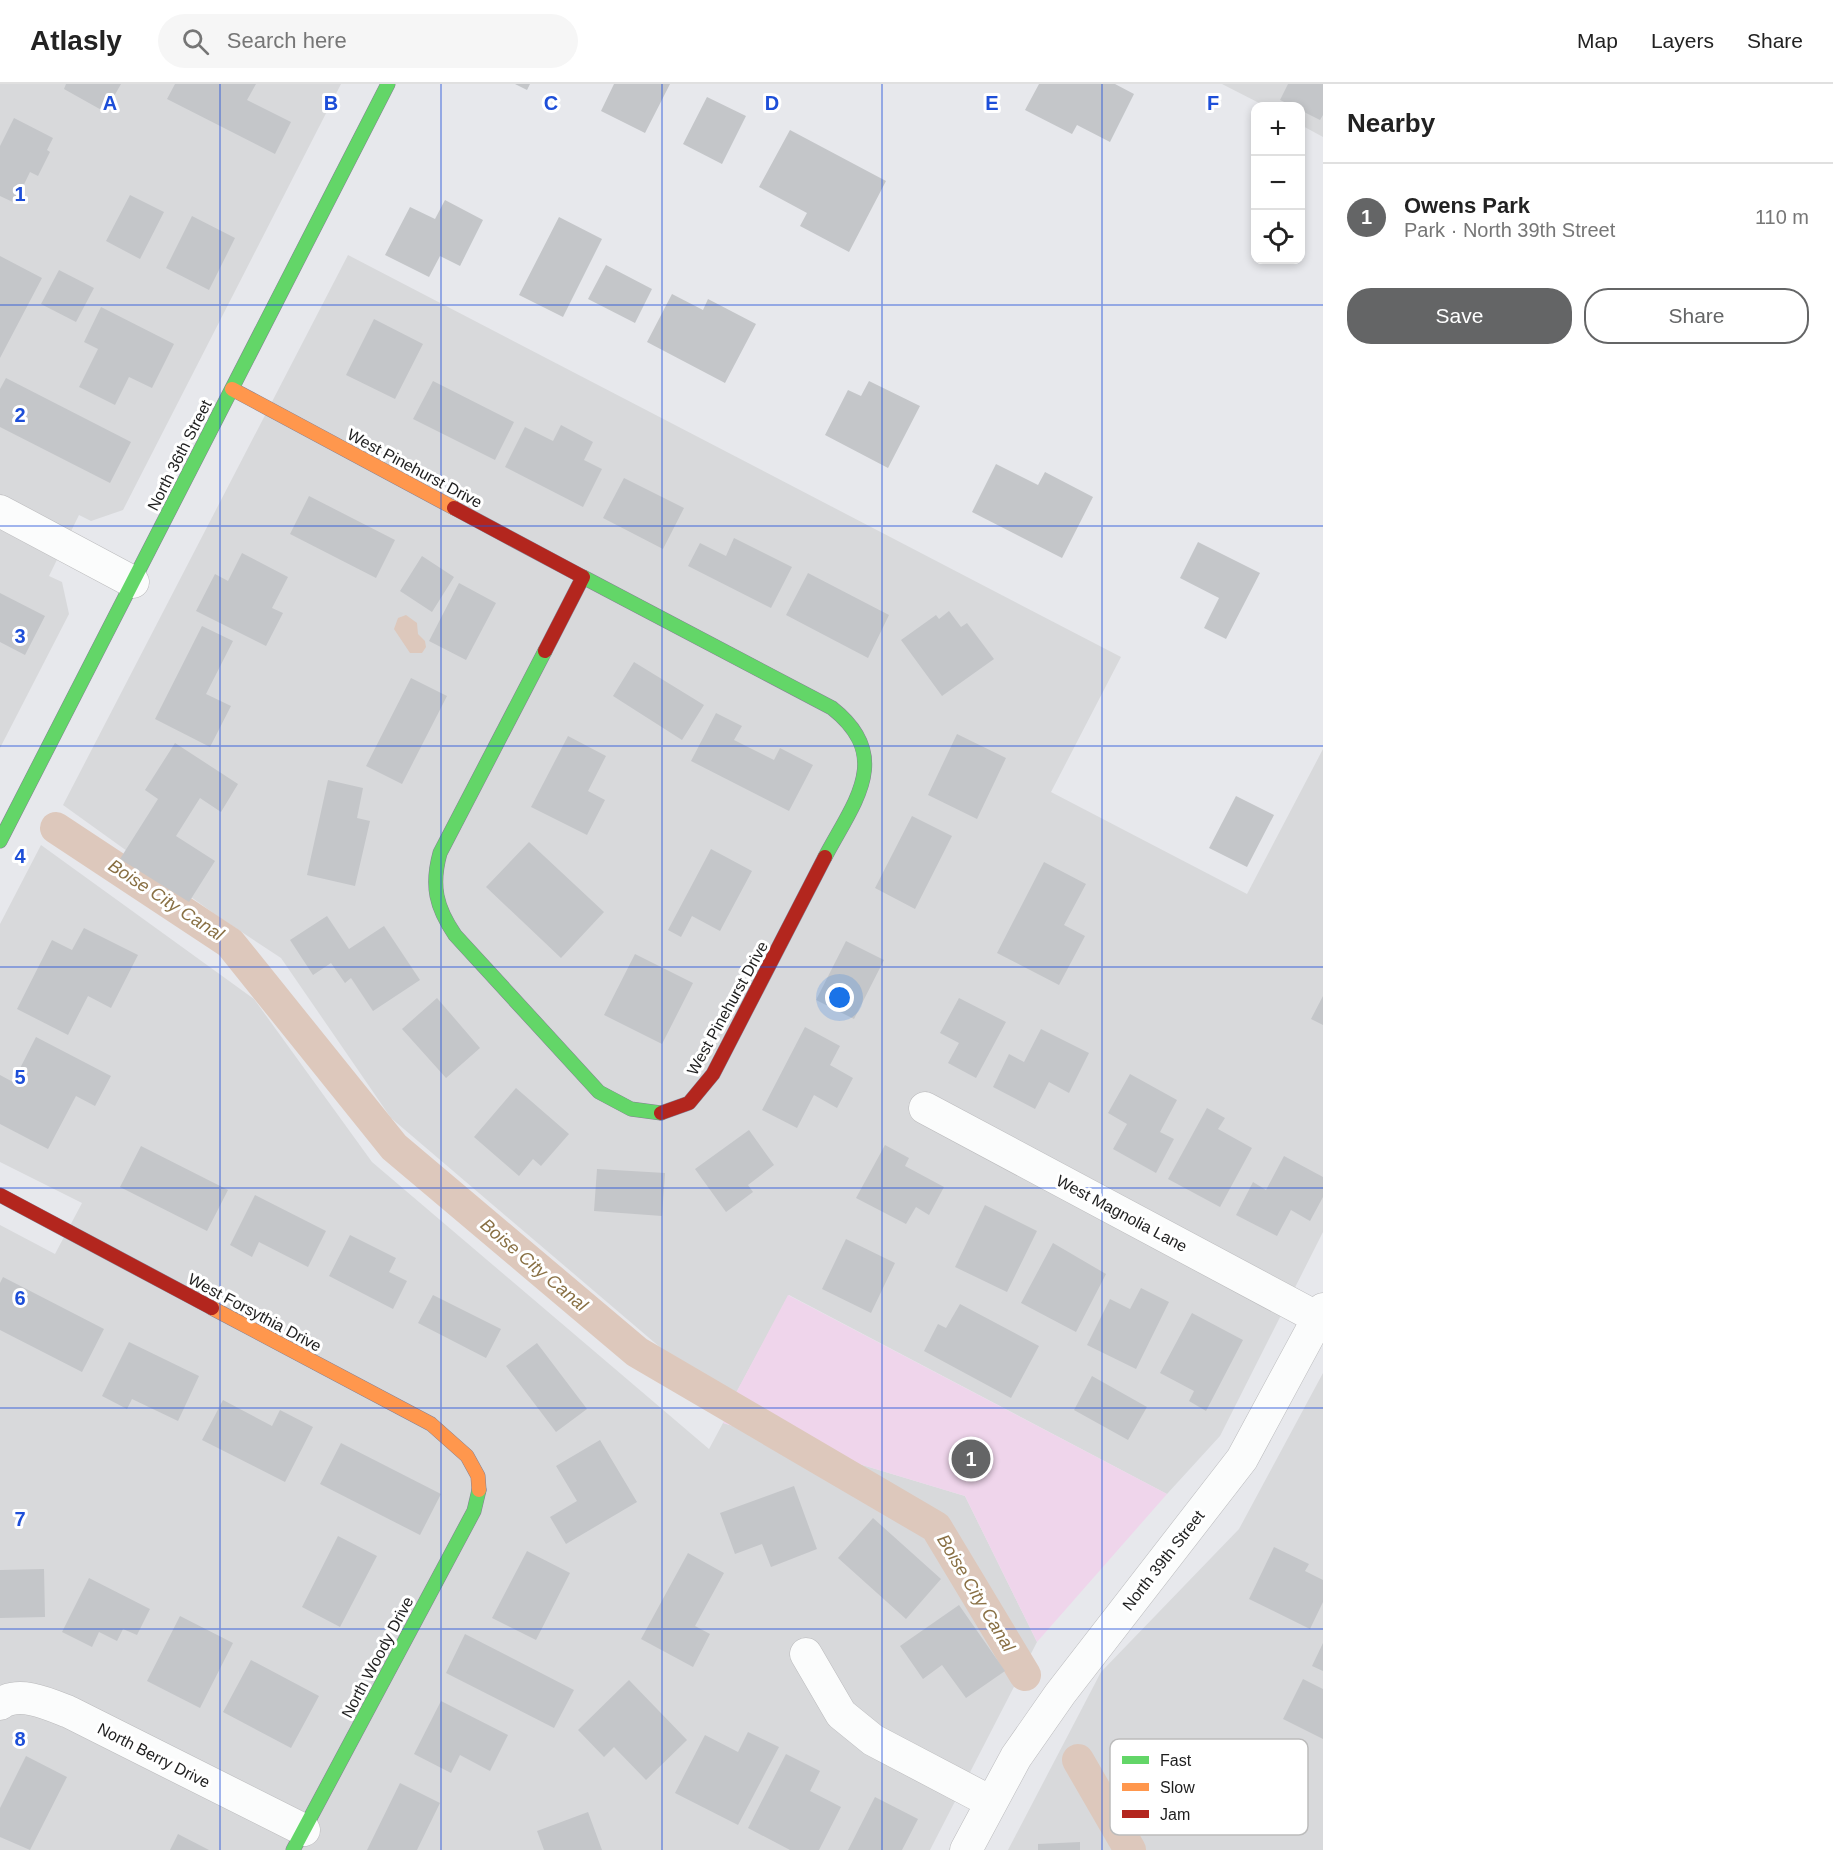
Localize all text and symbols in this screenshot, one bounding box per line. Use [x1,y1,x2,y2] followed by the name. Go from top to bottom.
[158,14,578,68] search box
[30,25,122,56] text: Atlasly
[179,25,212,58] icon: search
[227,28,347,53] text: Search here
[1577,29,1618,52] text: Map
[1651,29,1714,52] text: Layers
[1747,29,1803,52] text: Share
[103,92,117,114] text: A
[324,92,338,114] text: B
[544,92,558,114] text: C
[765,92,779,114] text: D
[985,92,999,114] text: E
[1207,92,1219,114] text: F
[1251,102,1305,264] map controls
[1251,102,1305,156] button: +
[1347,108,1435,138] text: Nearby
[1251,156,1305,210] button: −
[14,183,26,205] text: 1
[1404,193,1530,218] text: Owens Park
[1361,206,1372,228] text: 1
[1755,206,1809,228] text: 110 m
[1251,210,1305,264] button: locate
[1404,219,1615,241] text: Park · North 39th Street
[1347,288,1572,344] button: Save
[1584,288,1809,344] button: Share
[144,397,215,513] street label: North 36th Street
[14,404,26,426] text: 2
[345,426,485,511] street label: West Pinehurst Drive
[14,625,26,647] text: 3
[14,845,26,867] text: 4
[105,855,228,945] water label: Boise City Canal
[684,938,771,1078] street label: West Pinehurst Drive
[825,983,854,1012] your location
[14,1066,26,1088] text: 5
[1054,1172,1190,1255] street label: West Magnolia Lane
[477,1215,592,1316] water label: Boise City Canal
[185,1270,324,1355] street label: West Forsythia Drive
[14,1287,26,1309] text: 6
[952,1436,990,1482] pin: 1
[1119,1507,1208,1614] street label: North 39th Street
[14,1508,26,1530] text: 7
[933,1531,1019,1656] water label: Boise City Canal
[338,1594,417,1721] street label: North Woody Drive
[95,1720,213,1791] street label: North Berry Drive
[14,1728,26,1750] text: 8
[1110,1739,1308,1835] legend
[1160,1752,1192,1769] text: Fast
[1160,1779,1195,1796] text: Slow
[1160,1806,1190,1823] text: Jam

